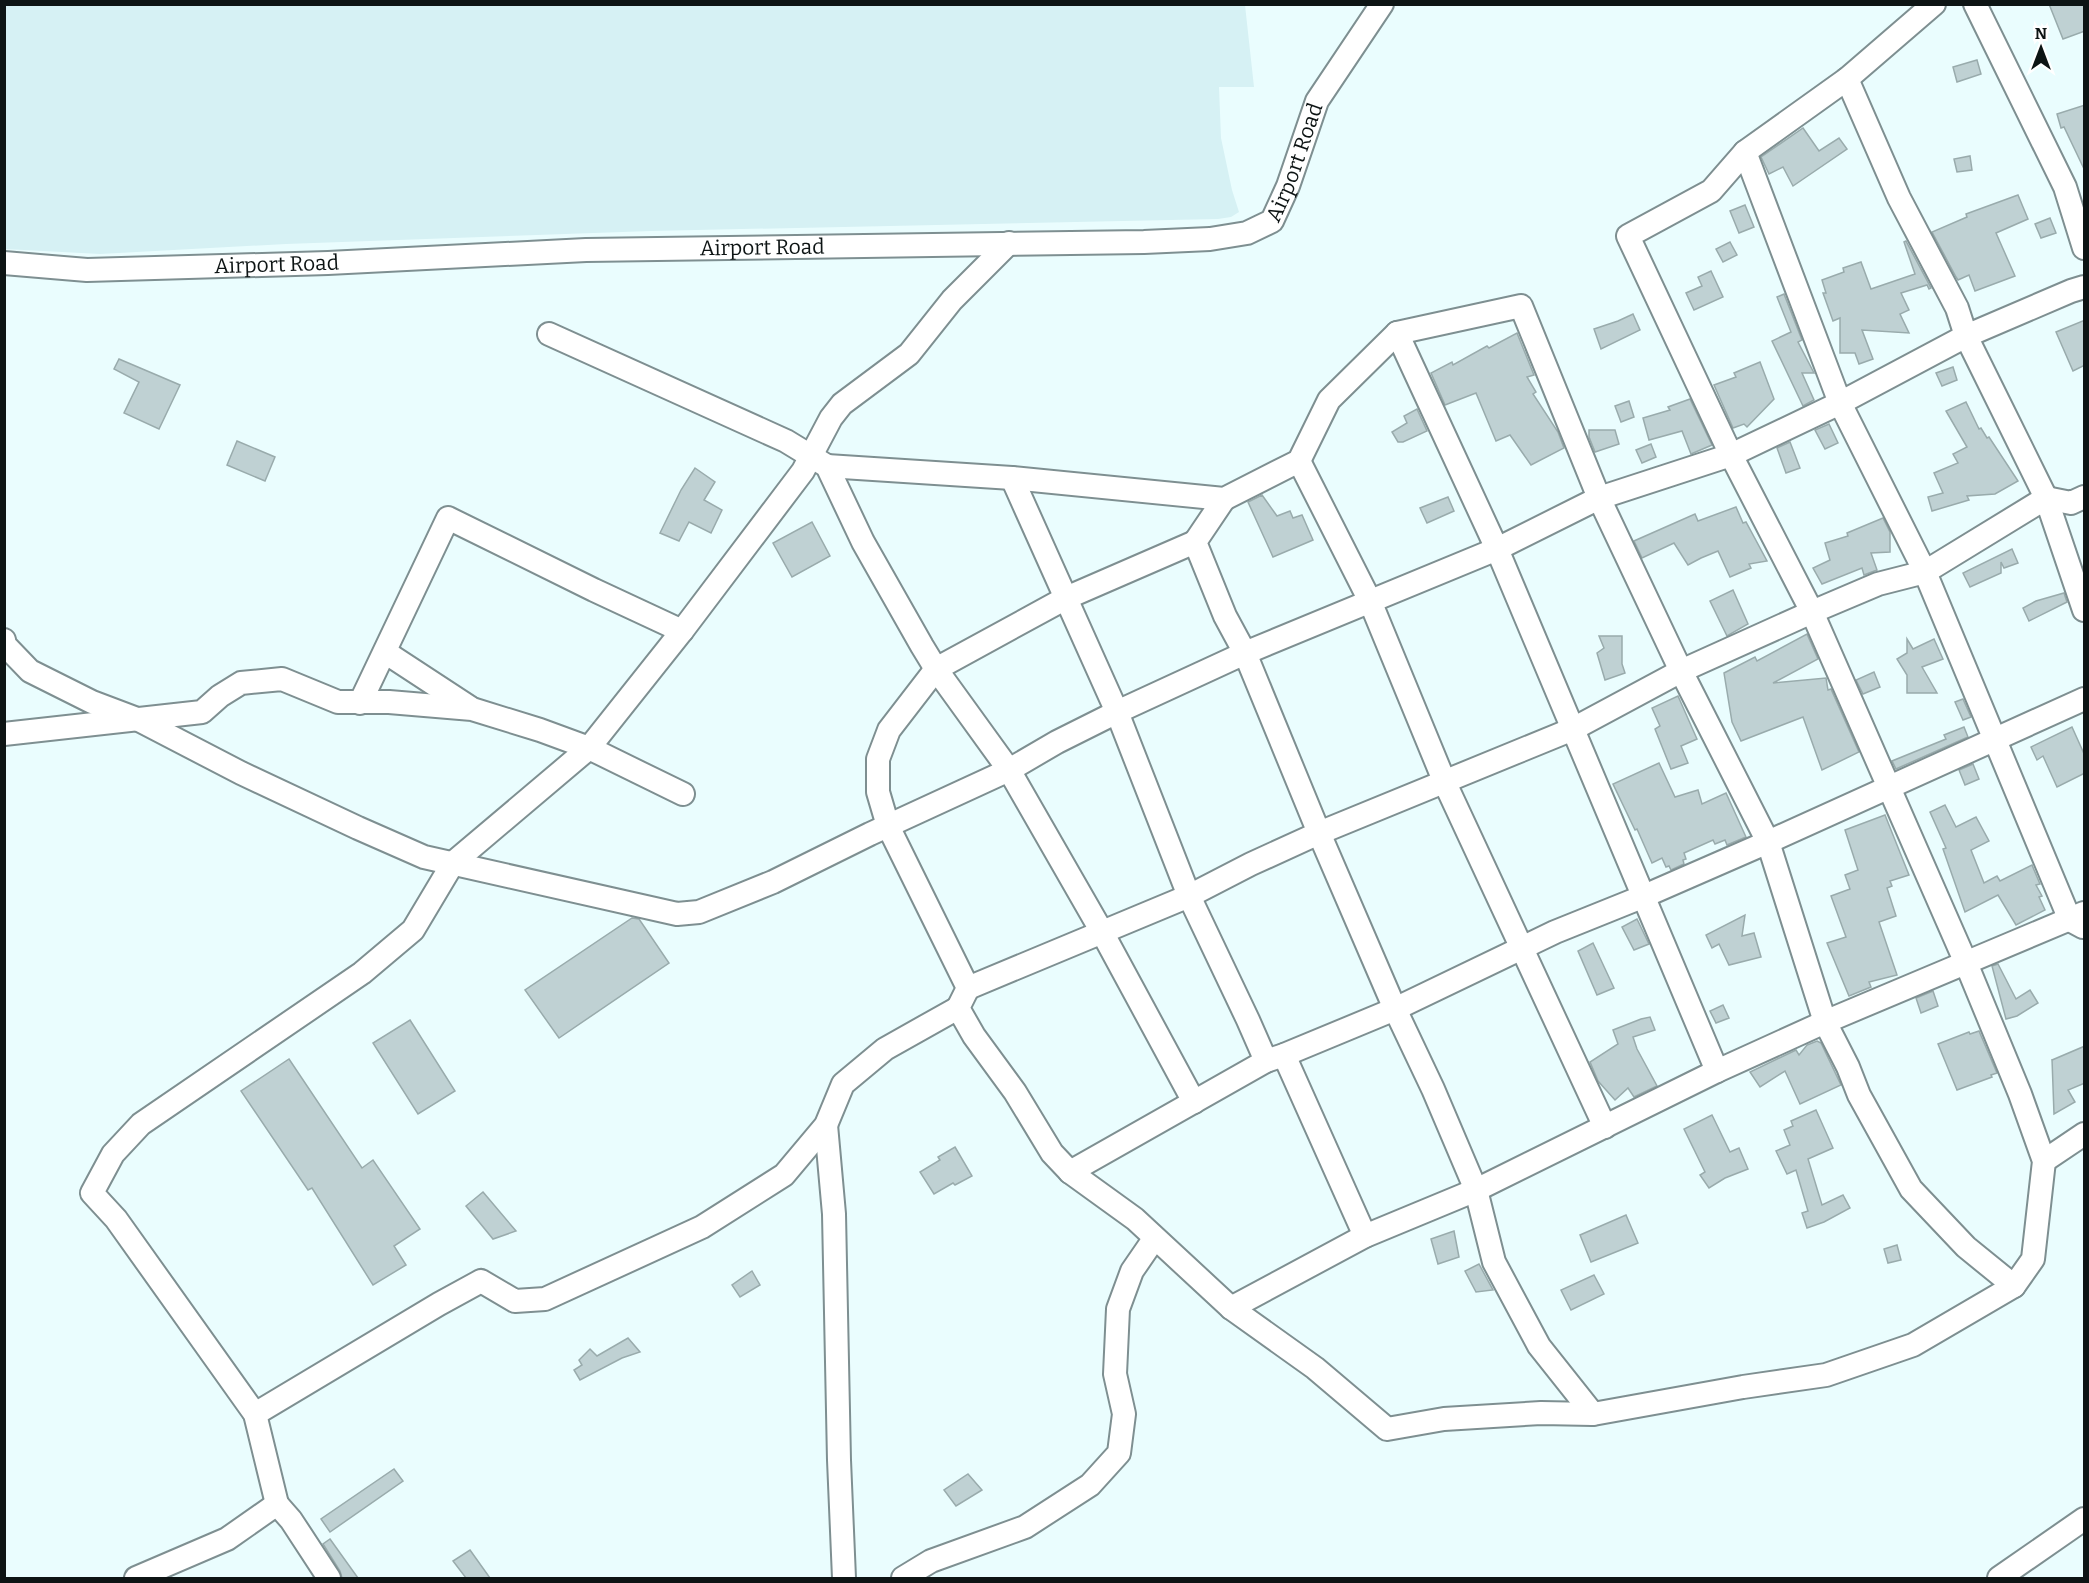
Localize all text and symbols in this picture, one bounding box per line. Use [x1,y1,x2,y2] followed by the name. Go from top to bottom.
[2011,18,2071,78] north arrow
[2035,24,2047,43] text: N
[1260,100,1328,226] street label: Airport Road
[700,234,825,261] street label: Airport Road
[214,249,340,279] street label: Airport Road

